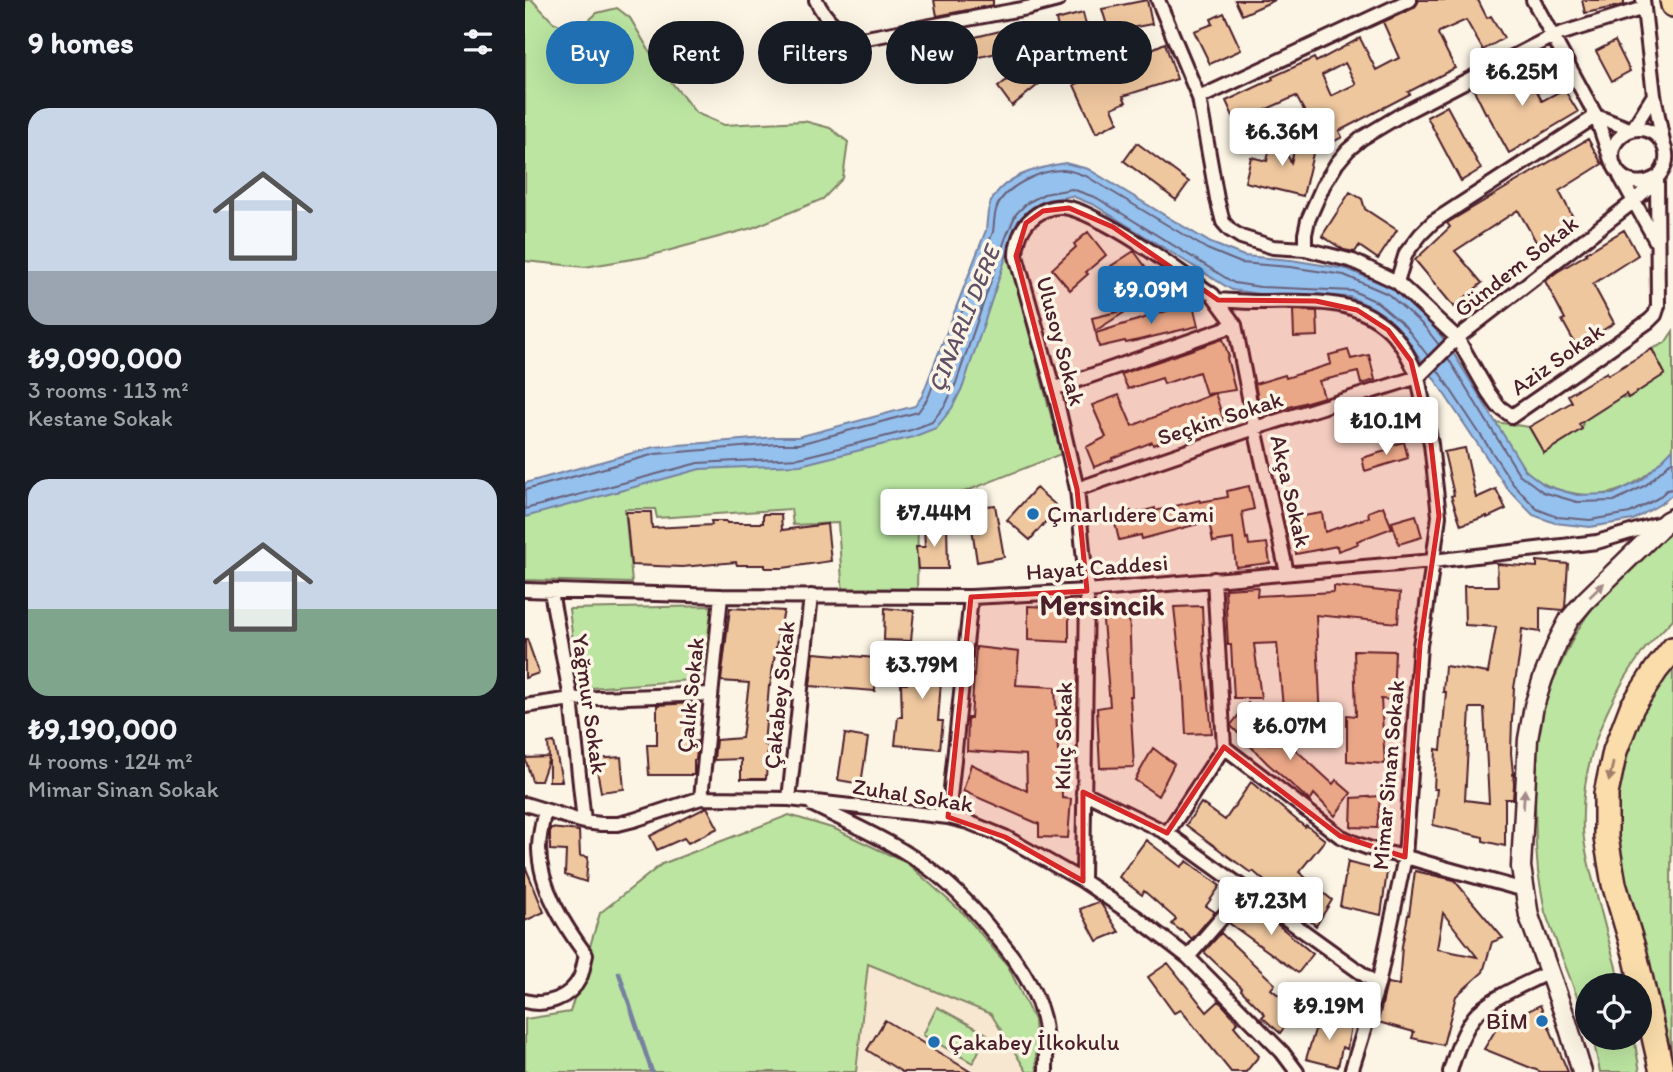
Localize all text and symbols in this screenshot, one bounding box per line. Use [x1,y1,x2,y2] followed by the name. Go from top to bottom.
[546,21,634,84] chip: Buy
[648,21,744,84] chip: Rent
[758,21,872,84] chip: Filters
[886,21,978,84] chip: New
[992,21,1152,84] chip: Apartment
[459,23,497,61] icon: filters
[28,24,134,61] text: 9 homes
[1465,48,1579,108] pin: ₺6.25M
[1486,57,1558,85] text: ₺6.25M
[1225,108,1339,168] pin: ₺6.36M
[1246,117,1318,145] text: ₺6.36M
[200,153,326,279] icon: home
[1448,209,1584,323] street label: Gündem Sokak
[921,238,1007,396] water label: ÇINARLI DERE
[1094,266,1208,326] pin: ₺9.09M
[1030,273,1092,409] street label: Ulusoy Sokak
[1114,275,1188,303] text: ₺9.09M
[1505,317,1609,401] street label: Aziz Sokak
[28,339,182,376] text: ₺9,090,000
[28,376,189,404] text: 3 rooms · 113 m²
[1154,385,1286,451] street label: Seçkin Sokak
[1329,398,1443,457] pin: ₺10.1M
[28,404,173,432] text: Kestane Sokak
[1350,406,1422,434] text: ₺10.1M
[1264,432,1318,550] street label: Akça Sokak
[877,490,991,549] pin: ₺7.44M
[896,498,972,526] text: ₺7.44M
[1047,500,1214,528] place label: Çınarlıdere Cami
[1025,506,1041,522] marker: Çınarlıdere Cami
[200,524,326,650] icon: home
[1025,548,1169,586] street label: Hayat Caddesi
[1588,581,1605,598] one-way arrow
[1040,586,1164,623] district label: Mersincik
[757,619,801,770] street label: Çakabey Sokak
[566,632,614,776] street label: Yağmur Sokak
[670,636,710,754] street label: Çalık Sokak
[865,642,979,701] pin: ₺3.79M
[886,650,958,678] text: ₺3.79M
[1366,679,1410,871] street label: Mimar Sinan Sokak
[1048,681,1078,790] street label: Kılıç Sokak
[1233,702,1347,762] pin: ₺6.07M
[28,710,178,747] text: ₺9,190,000
[1253,711,1327,739] text: ₺6.07M
[28,747,193,775] text: 4 rooms · 124 m²
[1605,761,1616,783] one-way arrow
[851,772,975,818] street label: Zuhal Sokak
[28,775,219,803] text: Mimar Sinan Sokak
[1519,788,1530,810] one-way arrow
[1214,878,1328,937] pin: ₺7.23M
[1235,886,1307,914] text: ₺7.23M
[1575,973,1652,1050] map controls
[1575,973,1652,1050] button: locate
[1272,982,1386,1042] pin: ₺9.19M
[1294,991,1364,1019] text: ₺9.19M
[1486,1007,1528,1035] place label: BİM
[1534,1013,1550,1029] marker: BİM
[948,1028,1120,1056] place label: Çakabey İlkokulu
[926,1034,942,1050] marker: Çakabey İlkokulu

